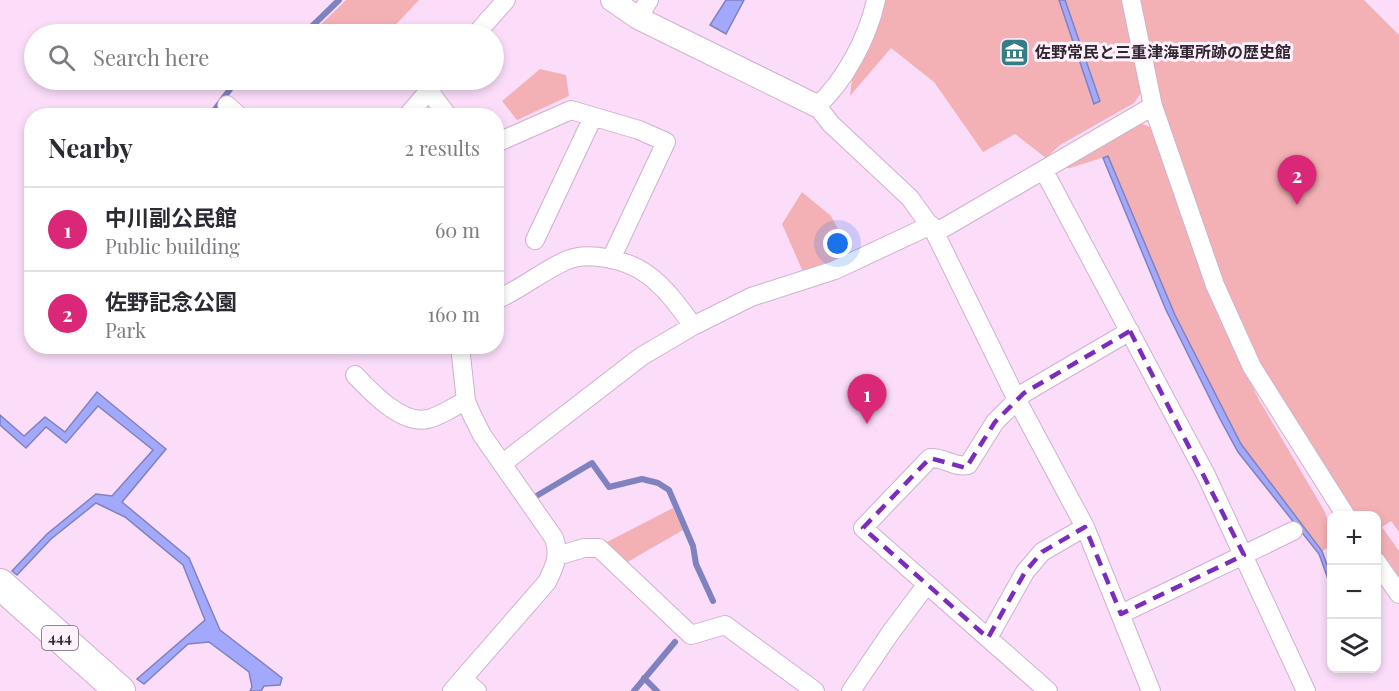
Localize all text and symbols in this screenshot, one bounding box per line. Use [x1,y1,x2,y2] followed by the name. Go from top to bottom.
[24,24,504,90] search box
[998,36,1030,68] museum icon: 佐野常民と三重津海軍所跡の歴史館
[45,41,78,74] icon: search
[1034,41,1291,62] place label: 佐野常民と三重津海軍所跡の歴史館
[93,42,209,72] text: Search here
[48,130,133,165] text: Nearby
[405,134,480,161] text: 2 results
[1278,156,1316,205] pin: 2
[105,202,237,232] text: 中川副公民館
[64,216,71,243] text: 1
[435,216,480,243] text: 60 m
[823,229,852,258] your location
[105,232,240,259] text: Public building
[105,286,237,316] text: 佐野記念公園
[62,300,73,327] text: 2
[428,300,480,327] text: 160 m
[105,316,146,343] text: Park
[848,374,886,424] pin: 1
[1327,511,1381,673] map controls
[1327,511,1381,565] button: +
[1327,565,1381,619] button: −
[1327,619,1381,673] button: layers
[42,626,78,650] road number: 444

